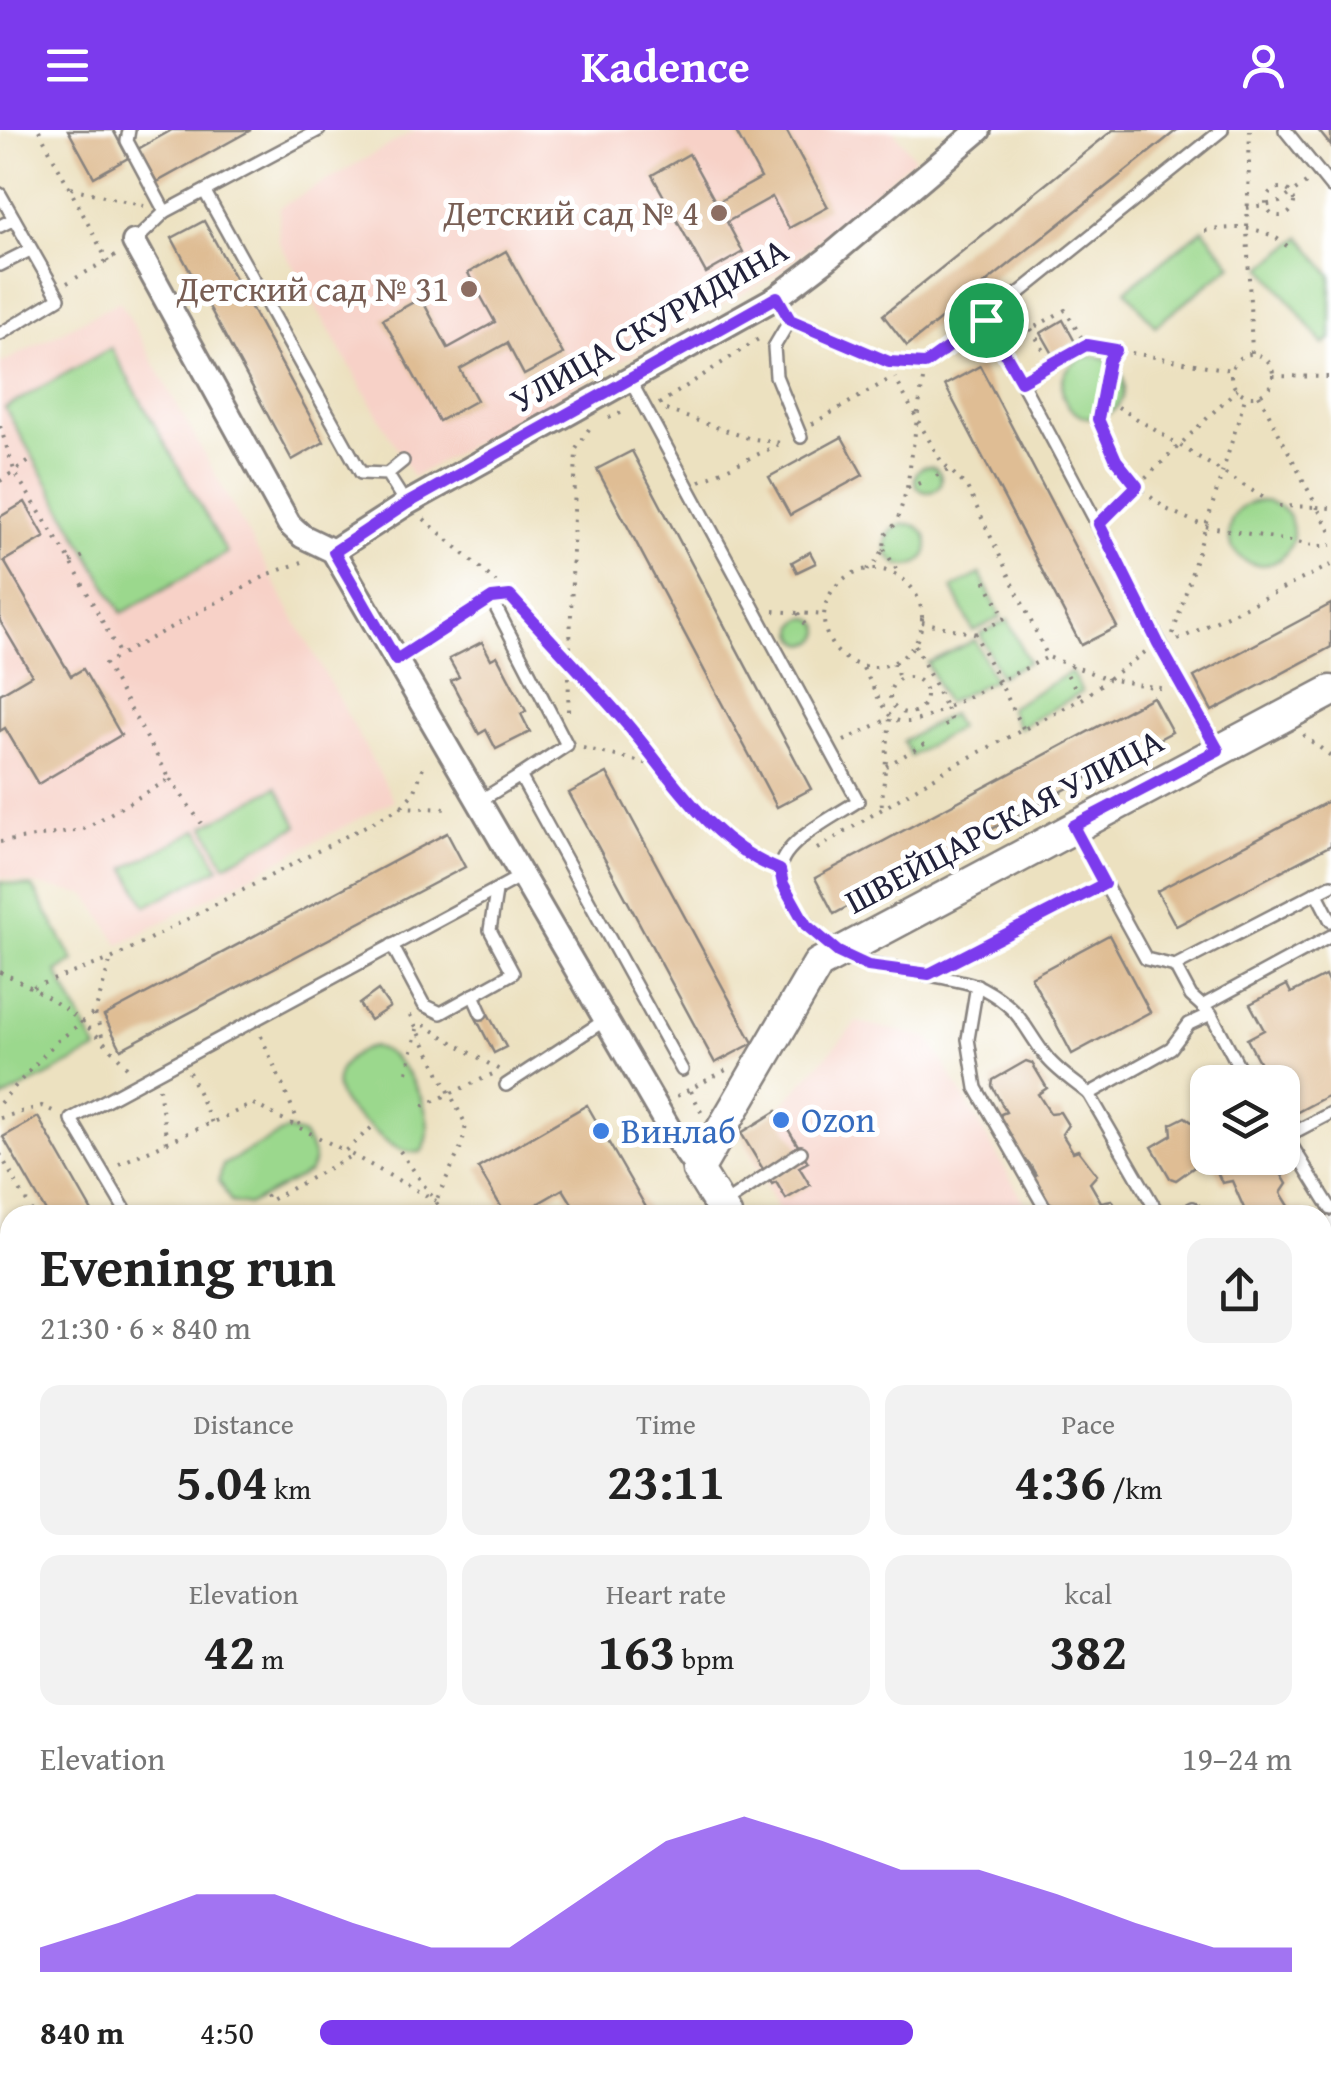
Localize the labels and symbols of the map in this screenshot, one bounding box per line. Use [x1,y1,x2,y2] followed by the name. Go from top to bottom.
[443,187,699,238] place label: Детский сад № 4
[708,202,730,224] marker: Детский сад № 4
[500,224,797,425] street label: УЛИЦА СКУРИДИНА
[176,263,449,314] place label: Детский сад № 31
[458,278,480,300] marker: Детский сад № 31
[944,278,1029,363] pin
[836,715,1172,926] street label: ШВЕЙЦАРСКАЯ УЛИЦА
[801,1094,875,1145] place label: Ozon
[621,1105,736,1156] place label: Винлаб
[770,1109,792,1131] marker: Ozon
[590,1120,612,1142] marker: Винлаб

